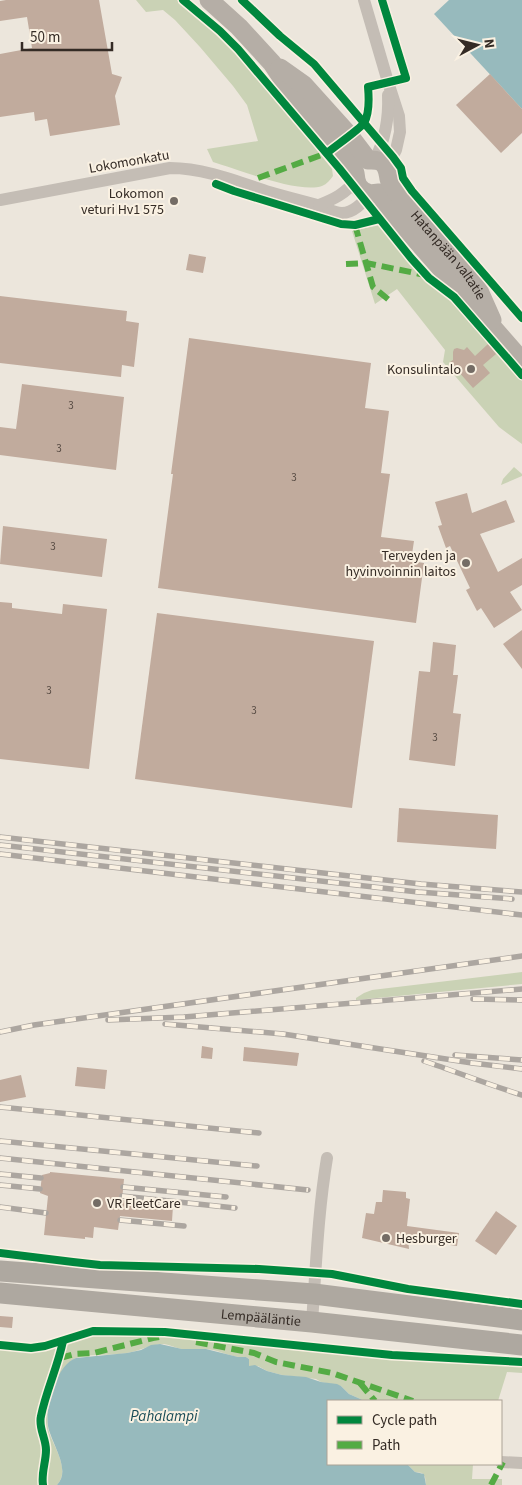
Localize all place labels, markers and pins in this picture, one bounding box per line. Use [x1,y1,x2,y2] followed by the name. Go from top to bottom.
[81,184,164,220] place label: Lokomon veturi Hv1 575
[168,195,180,207] marker: Lokomon veturi Hv1 575
[387,360,461,380] place label: Konsulintalo
[465,363,477,375] marker: Konsulintalo
[345,546,456,582] place label: Terveyden ja hyvinvoinnin laitos
[460,557,472,569] marker: Terveyden ja hyvinvoinnin laitos
[107,1194,181,1214] place label: VR FleetCare
[91,1197,103,1209] marker: VR FleetCare
[396,1229,457,1249] place label: Hesburger
[380,1232,392,1244] marker: Hesburger

